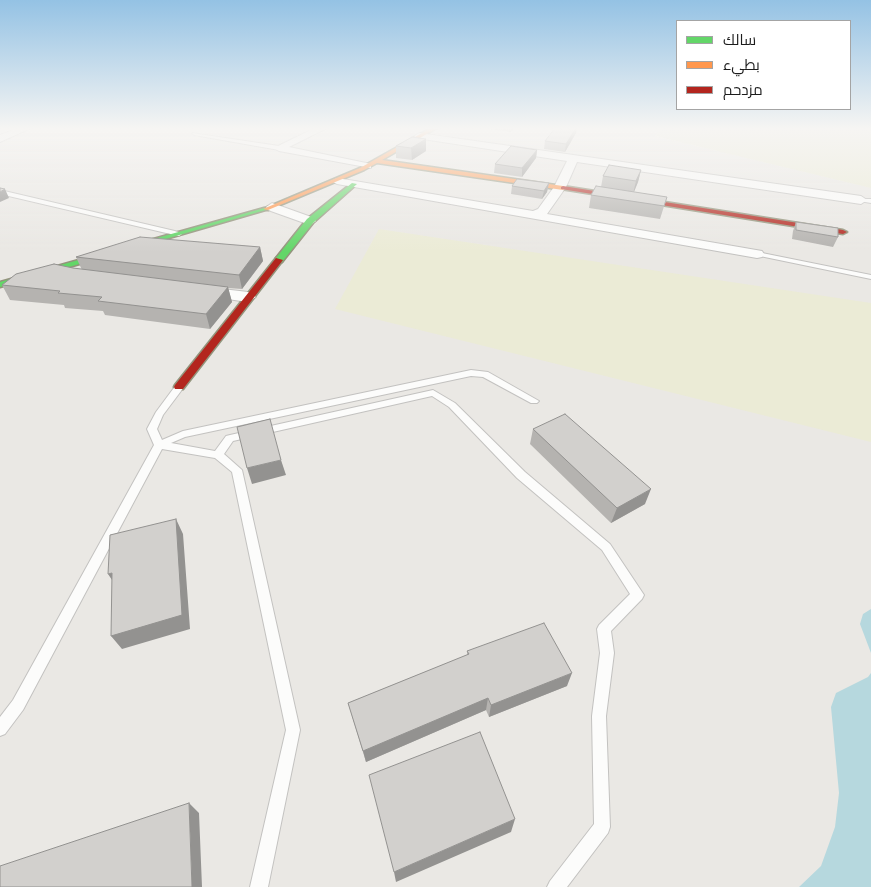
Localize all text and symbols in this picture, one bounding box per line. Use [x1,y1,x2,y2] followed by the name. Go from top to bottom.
[676,20,851,110] legend
[723,33,756,48] text: سالك
[723,58,760,73] text: بطيء
[723,83,763,98] text: مزدحم

